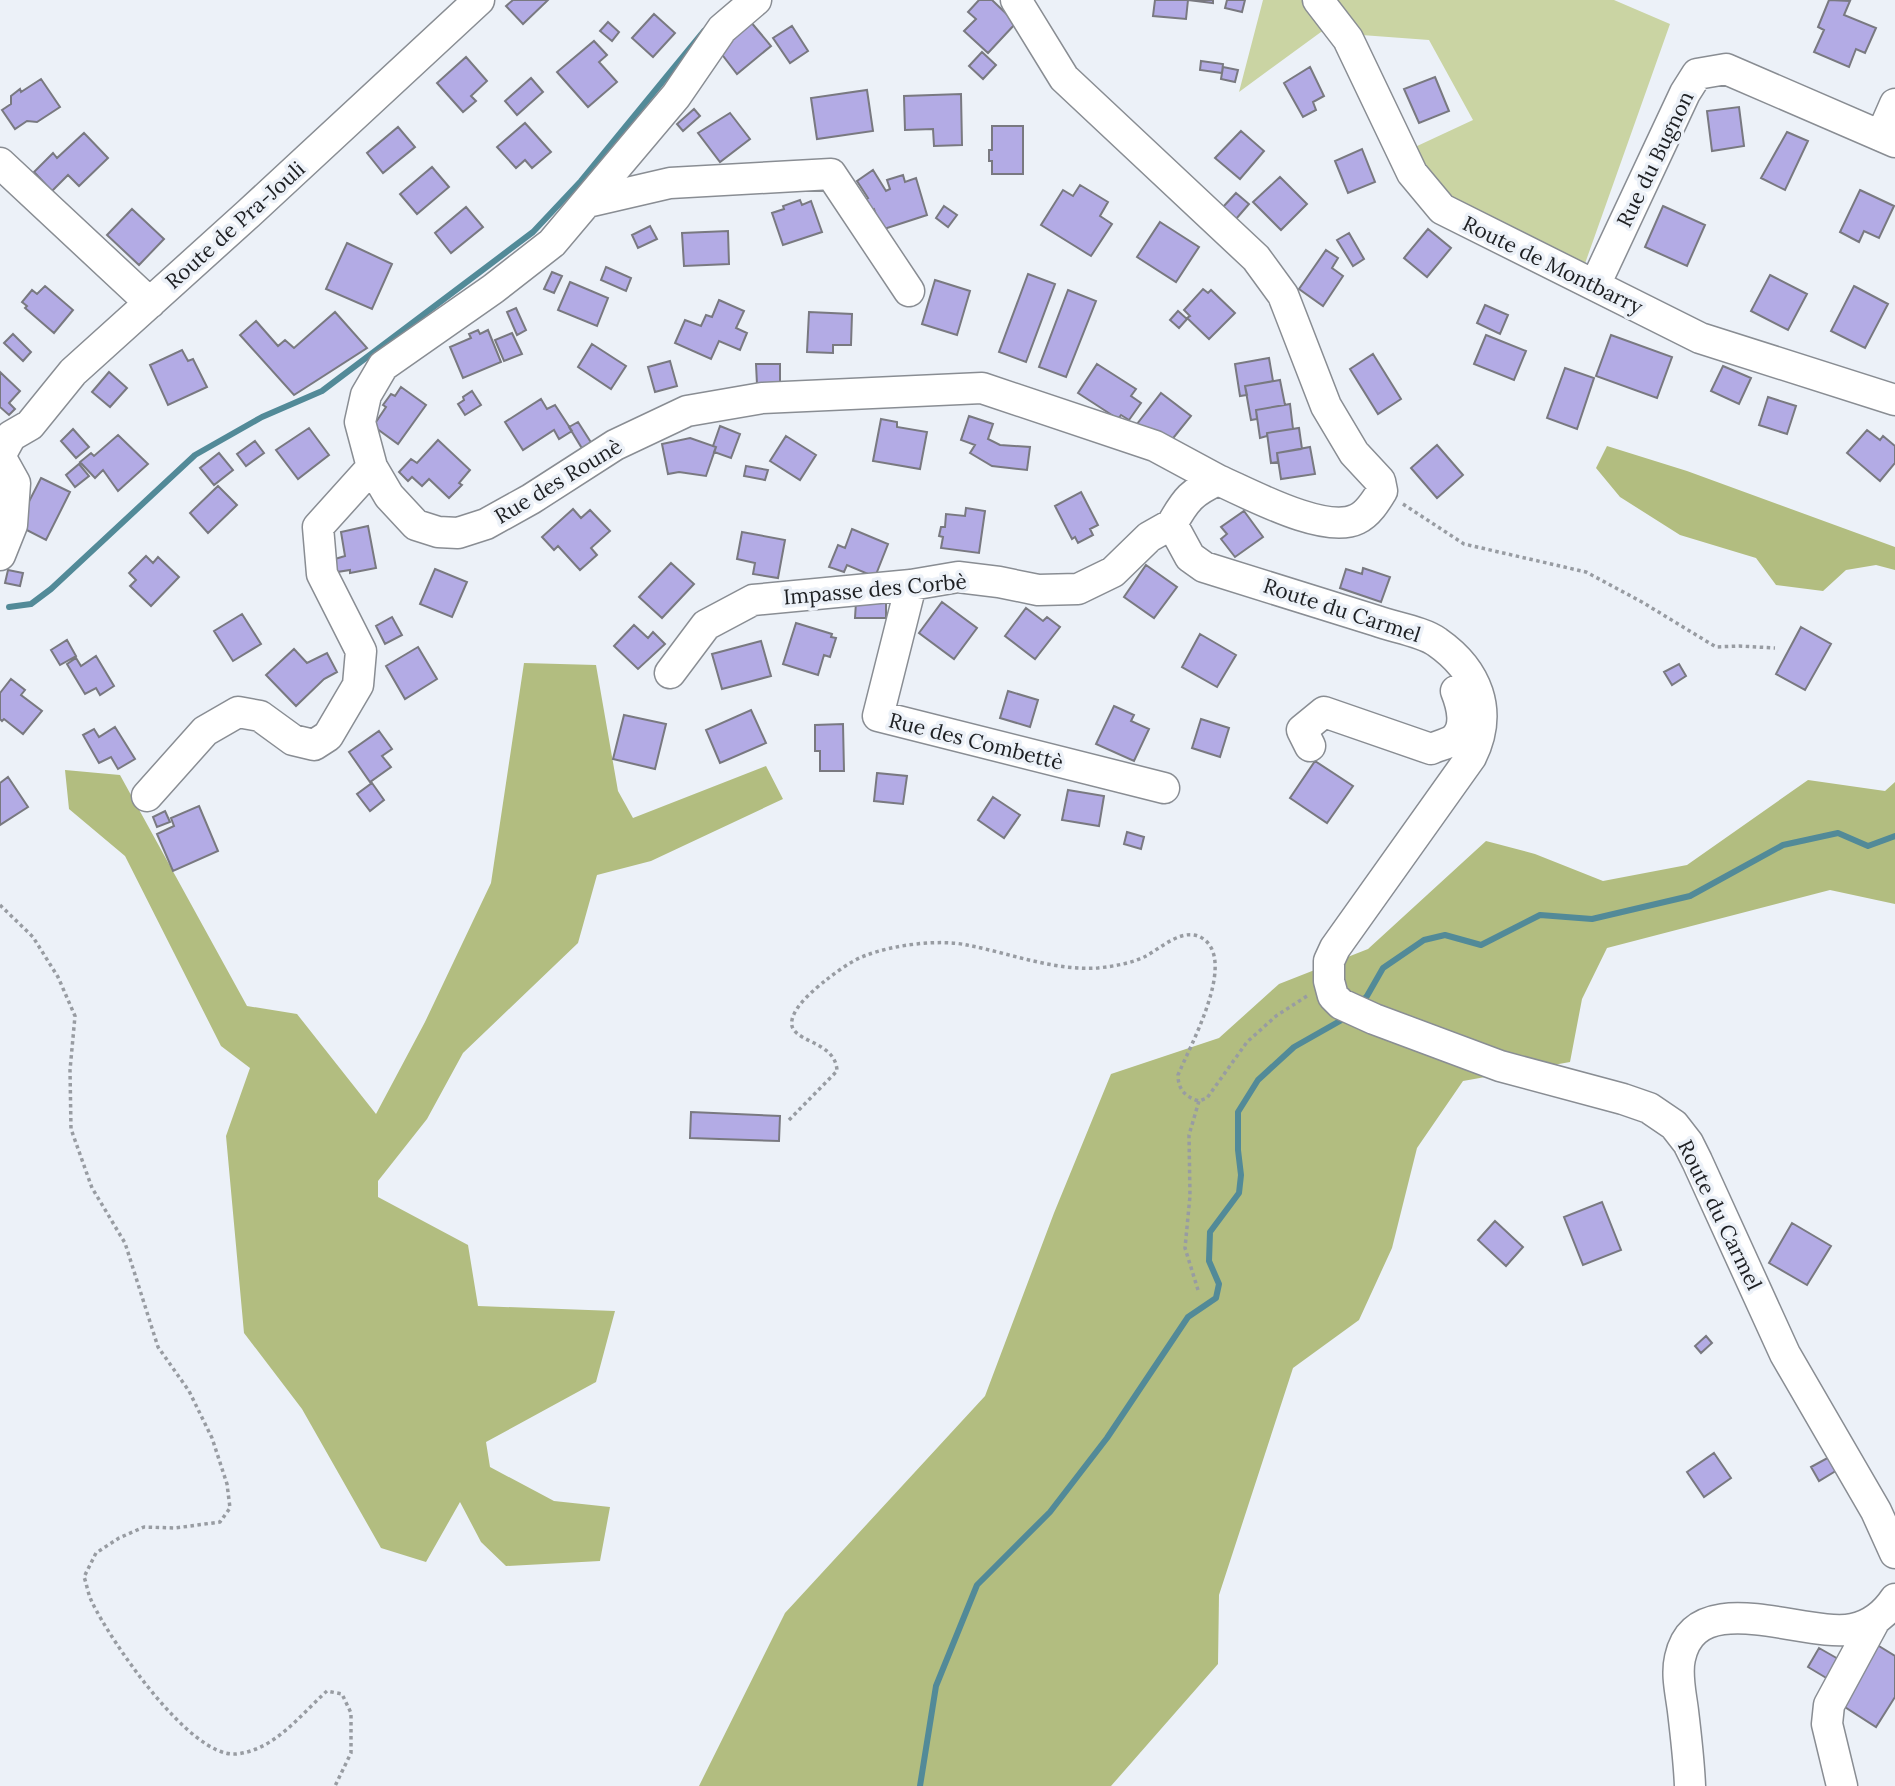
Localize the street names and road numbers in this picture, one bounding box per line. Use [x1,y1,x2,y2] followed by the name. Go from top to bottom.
[1610,86,1700,231] street label: Rue du Bugnon
[160,155,310,295] street label: Route de Pra-Jouli
[1458,210,1648,320] street label: Route de Montbarry
[489,432,627,530] street label: Rue des Rounè
[782,568,968,610] street label: Impasse des Corbè
[1260,572,1424,648] street label: Route du Carmel
[886,706,1066,776] street label: Rue des Combettè
[1672,1135,1768,1295] street label: Route du Carmel

